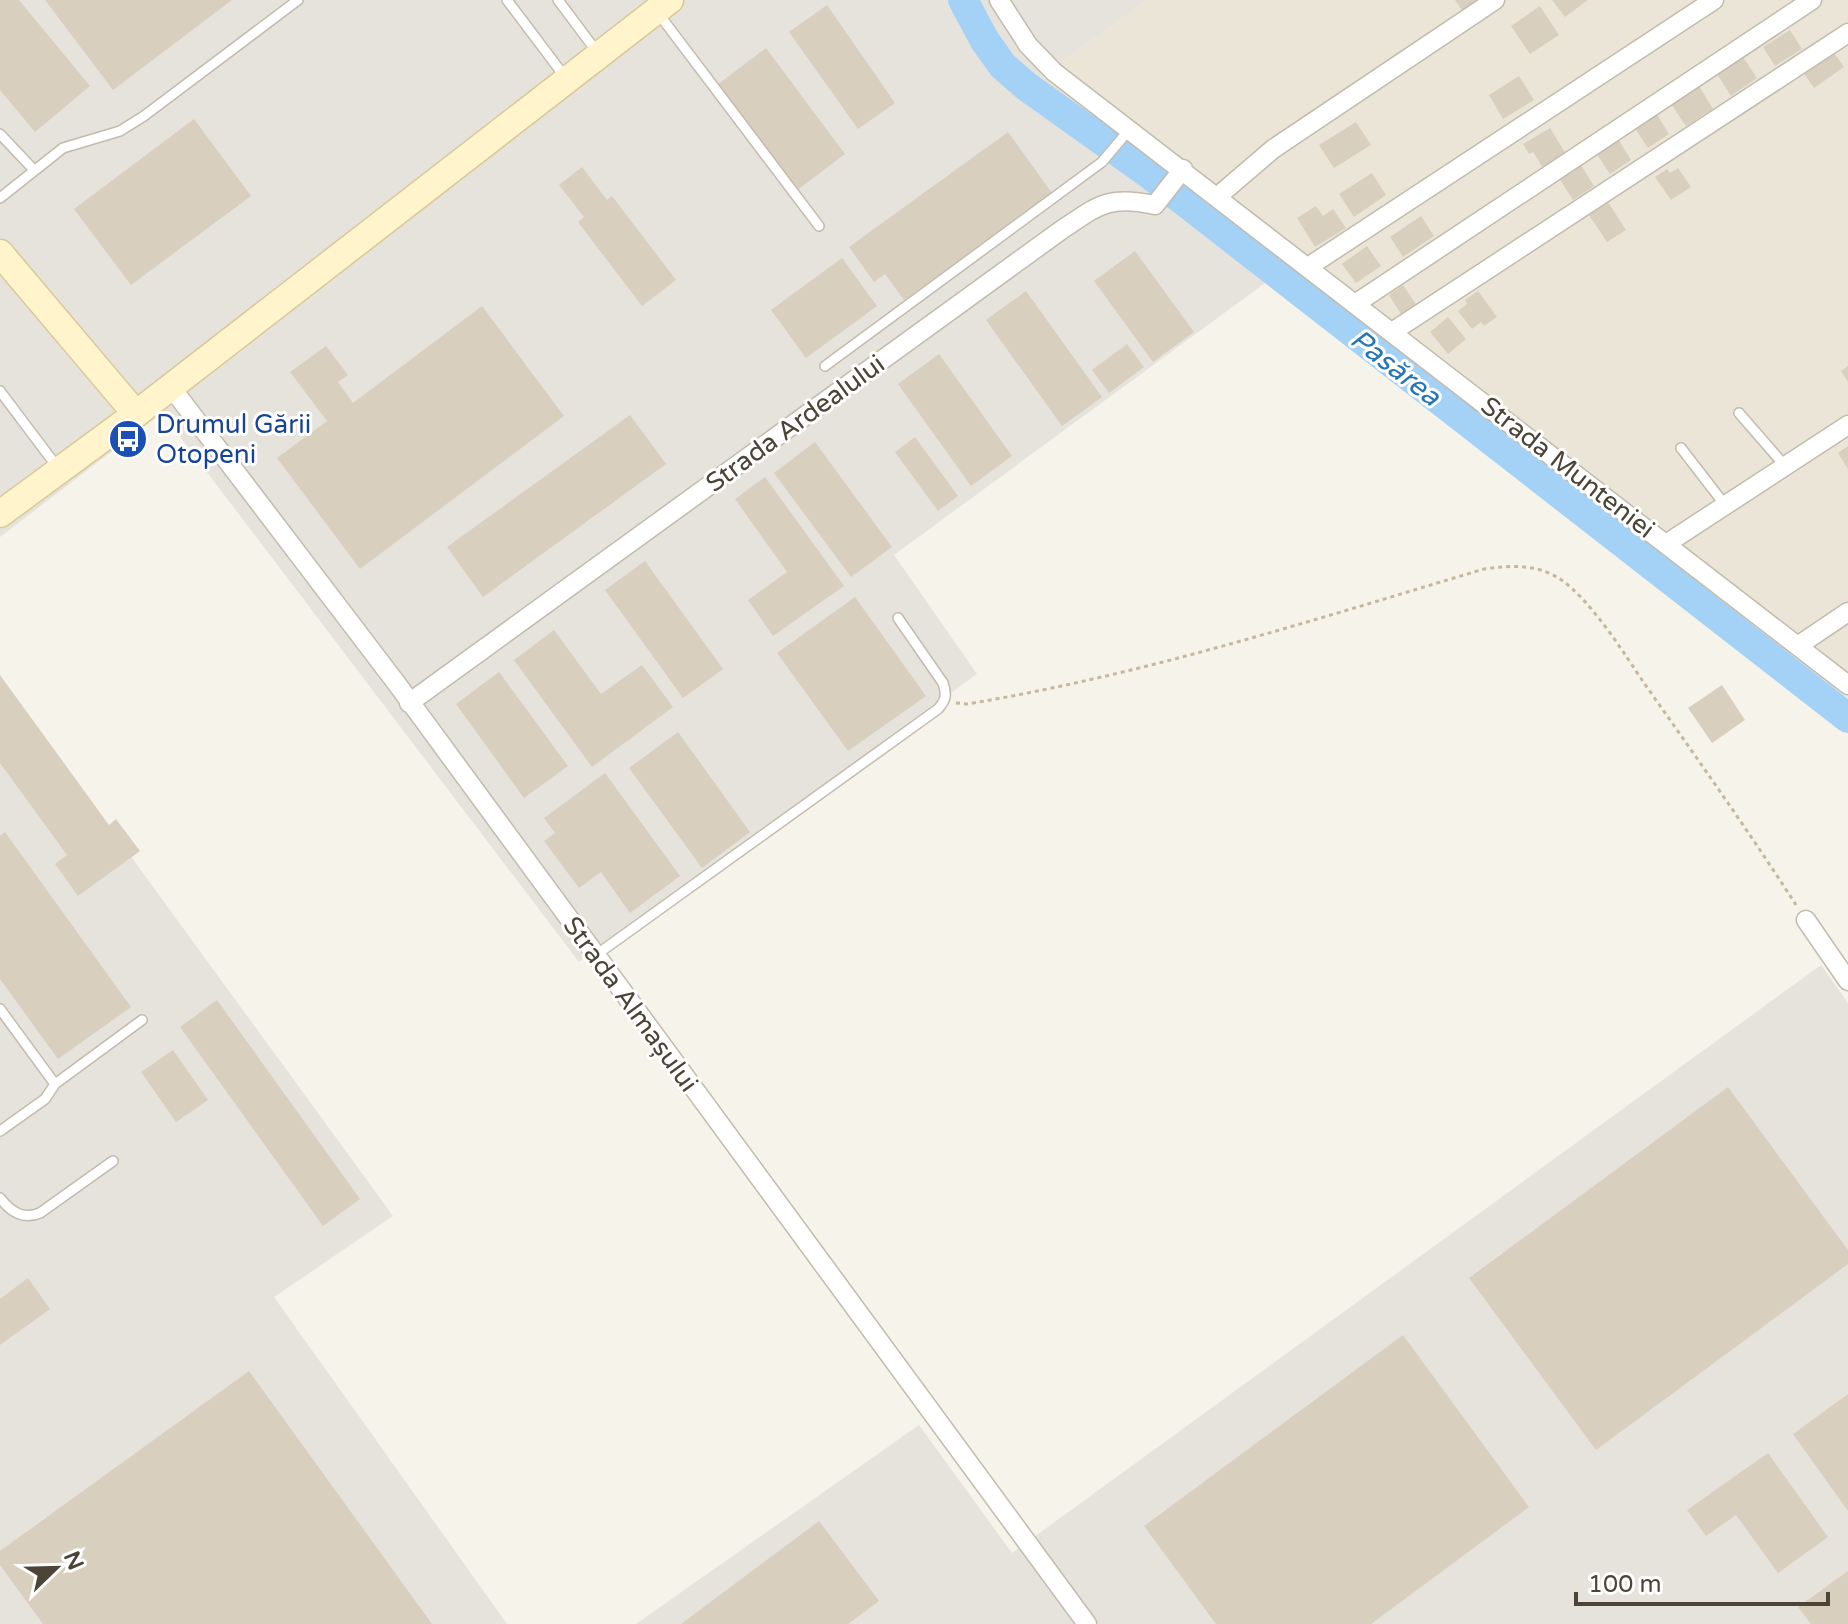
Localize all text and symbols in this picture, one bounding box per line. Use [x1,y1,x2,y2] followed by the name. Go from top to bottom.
[1344,322,1448,414] water label: Pasărea
[700,348,891,499] street label: Strada Ardealului
[1475,390,1661,545] street label: Strada Munteniei
[156,409,311,470] place label: Drumul Gării Otopeni
[107,418,149,460] bus stop icon: Drumul Gării Otopeni
[557,911,705,1098] street label: Strada Almașului
[16,1528,96,1608] north arrow
[58,1547,89,1574] text: N
[1576,1556,1828,1606] scale bar
[1588,1570,1662,1599] text: 100 m

